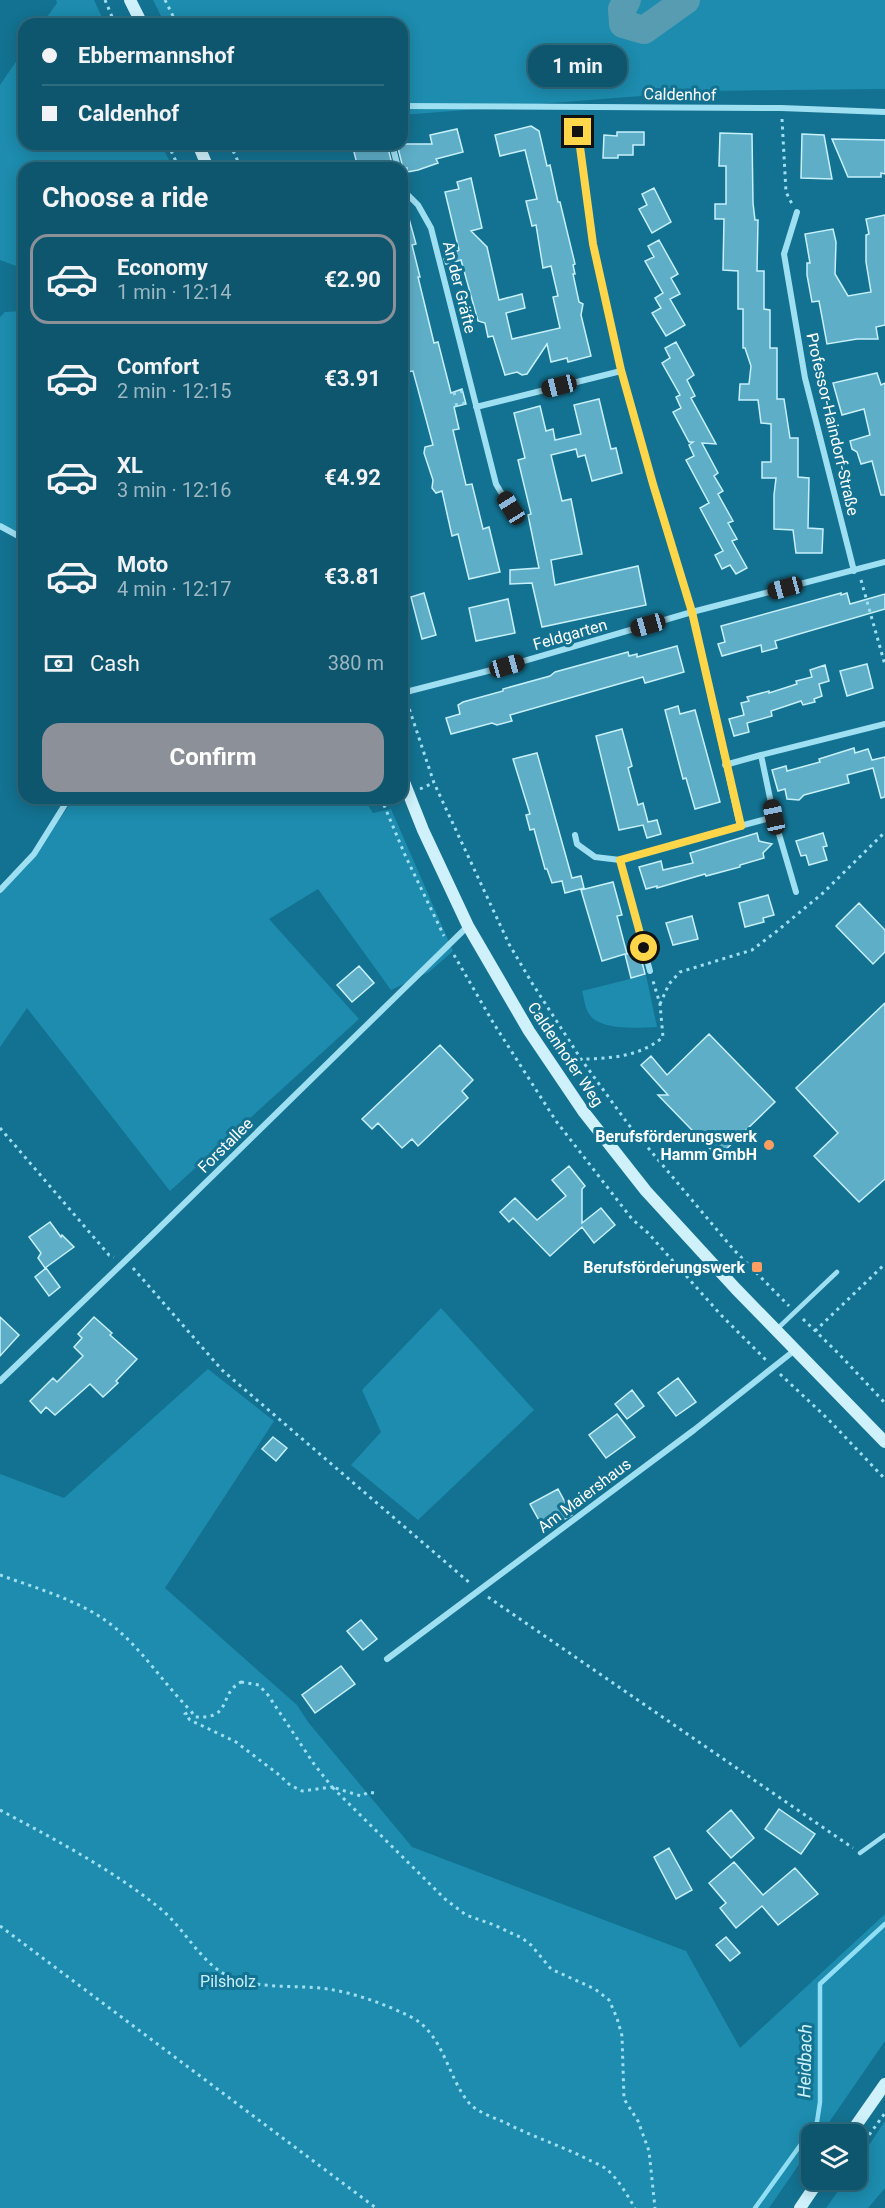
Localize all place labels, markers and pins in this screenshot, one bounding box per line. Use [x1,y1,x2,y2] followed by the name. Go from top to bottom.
[595,1127,757,1164] place label: Berufsförderungswerk Hamm GmbH
[762,1138,776,1152] marker: Berufsförderungswerk Hamm GmbH
[583,1258,745,1277] place label: Berufsförderungswerk
[750,1260,764,1274] marker: Berufsförderungswerk

